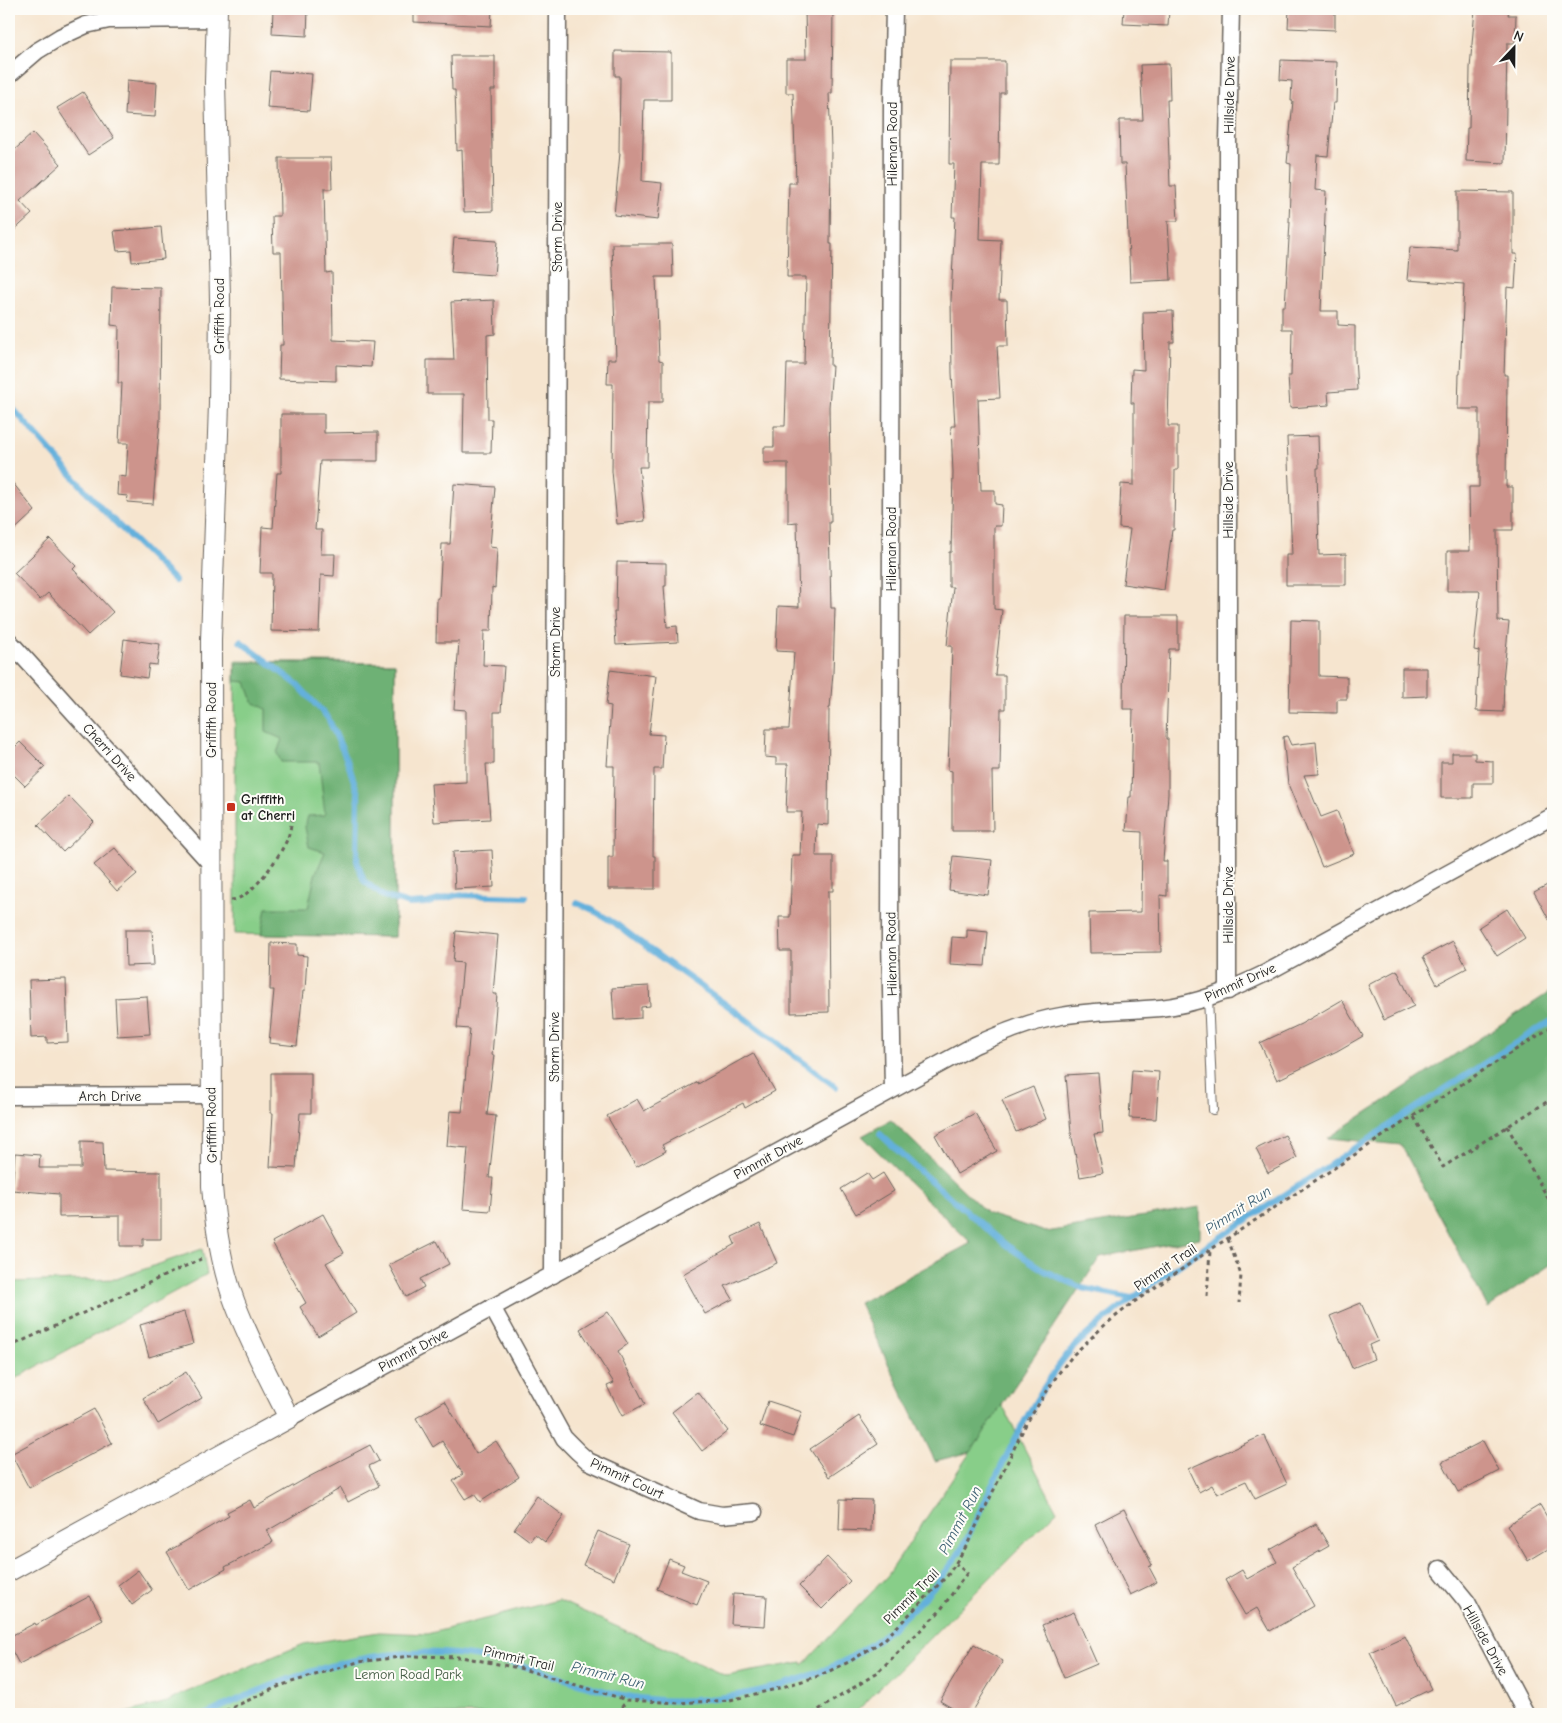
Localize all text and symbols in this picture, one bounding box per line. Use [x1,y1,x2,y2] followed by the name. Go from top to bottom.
[1490,22,1540,72] north arrow
[1511,27,1526,46] text: N
[1220,56,1239,134] street label: Hillside Drive
[884,102,901,186] street label: Hileman Road
[549,202,566,272] street label: Storm Drive
[211,278,228,354] street label: Griffith Road
[1220,461,1237,539] street label: Hillside Drive
[883,507,900,591] street label: Hileman Road
[547,607,564,677] street label: Storm Drive
[203,682,220,758] street label: Griffith Road
[79,720,140,785] street label: Cherri Drive
[241,791,295,824] place label: Griffith at Cherri
[225,801,237,813] marker: Griffith at Cherri
[1220,866,1237,944] street label: Hillside Drive
[882,911,901,997] street label: Hileman Road
[1202,959,1278,1006] street label: Pimmit Drive
[546,1012,563,1082] street label: Storm Drive
[202,1087,221,1163] street label: Griffith Road
[79,1088,141,1105] street label: Arch Drive
[731,1132,806,1183] street label: Pimmit Drive
[1202,1182,1274,1238] water label: Pimmit Run
[1131,1240,1200,1295] street label: Pimmit Trail
[376,1325,451,1376] street label: Pimmit Drive
[588,1454,667,1503] street label: Pimmit Court
[934,1483,986,1557] water label: Pimmit Run
[880,1565,943,1628] street label: Pimmit Trail
[1459,1602,1512,1678] street label: Hillside Drive
[482,1642,556,1675] street label: Pimmit Trail
[569,1657,647,1693] water label: Pimmit Run
[355,1666,462,1683] park label: Lemon Road Park

